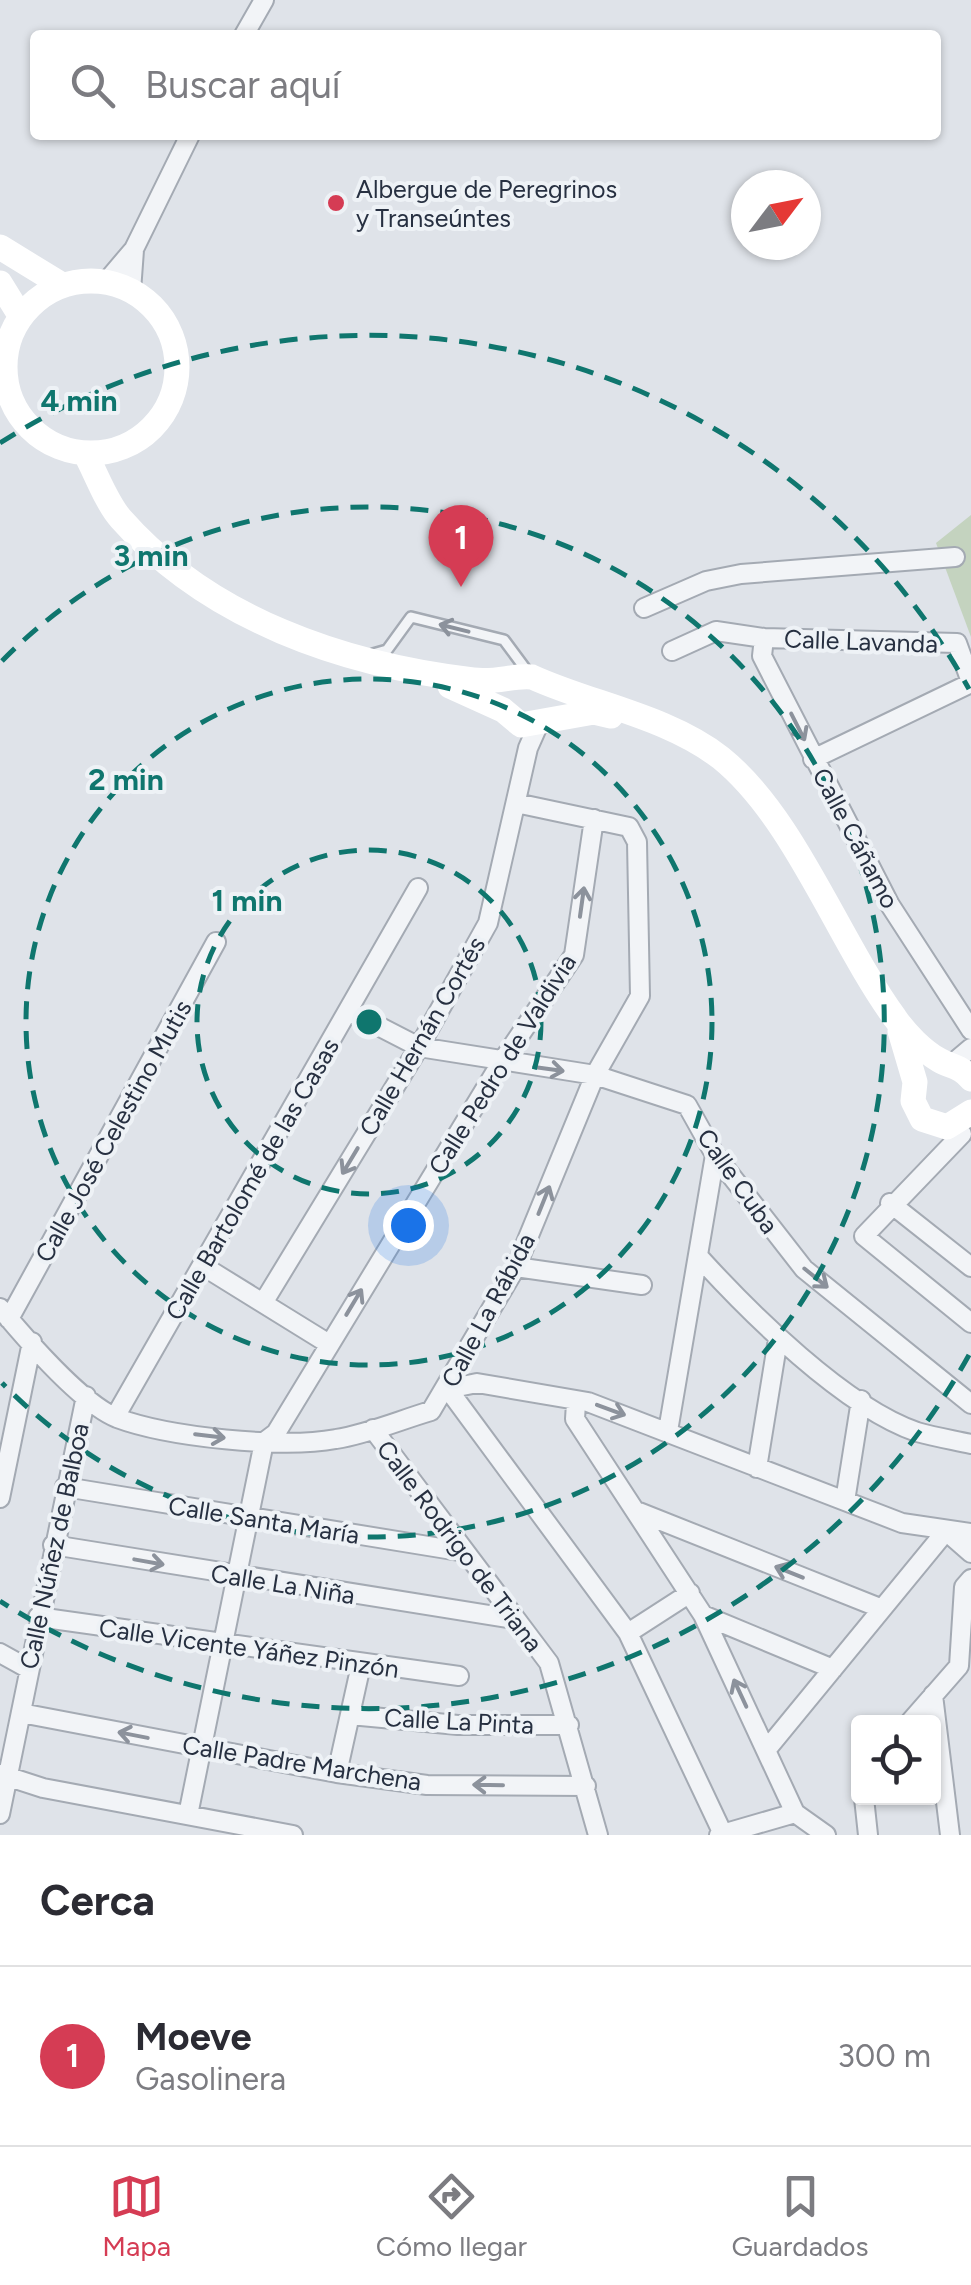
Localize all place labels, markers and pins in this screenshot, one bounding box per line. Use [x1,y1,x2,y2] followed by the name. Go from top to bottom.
[356,174,617,233] place label: Albergue de Peregrinos y Transeúntes
[325,192,347,214] marker: Albergue de Peregrinos y Transeúntes
[428,504,494,587] pin: 1
[351,1004,387,1040] centre of rings

